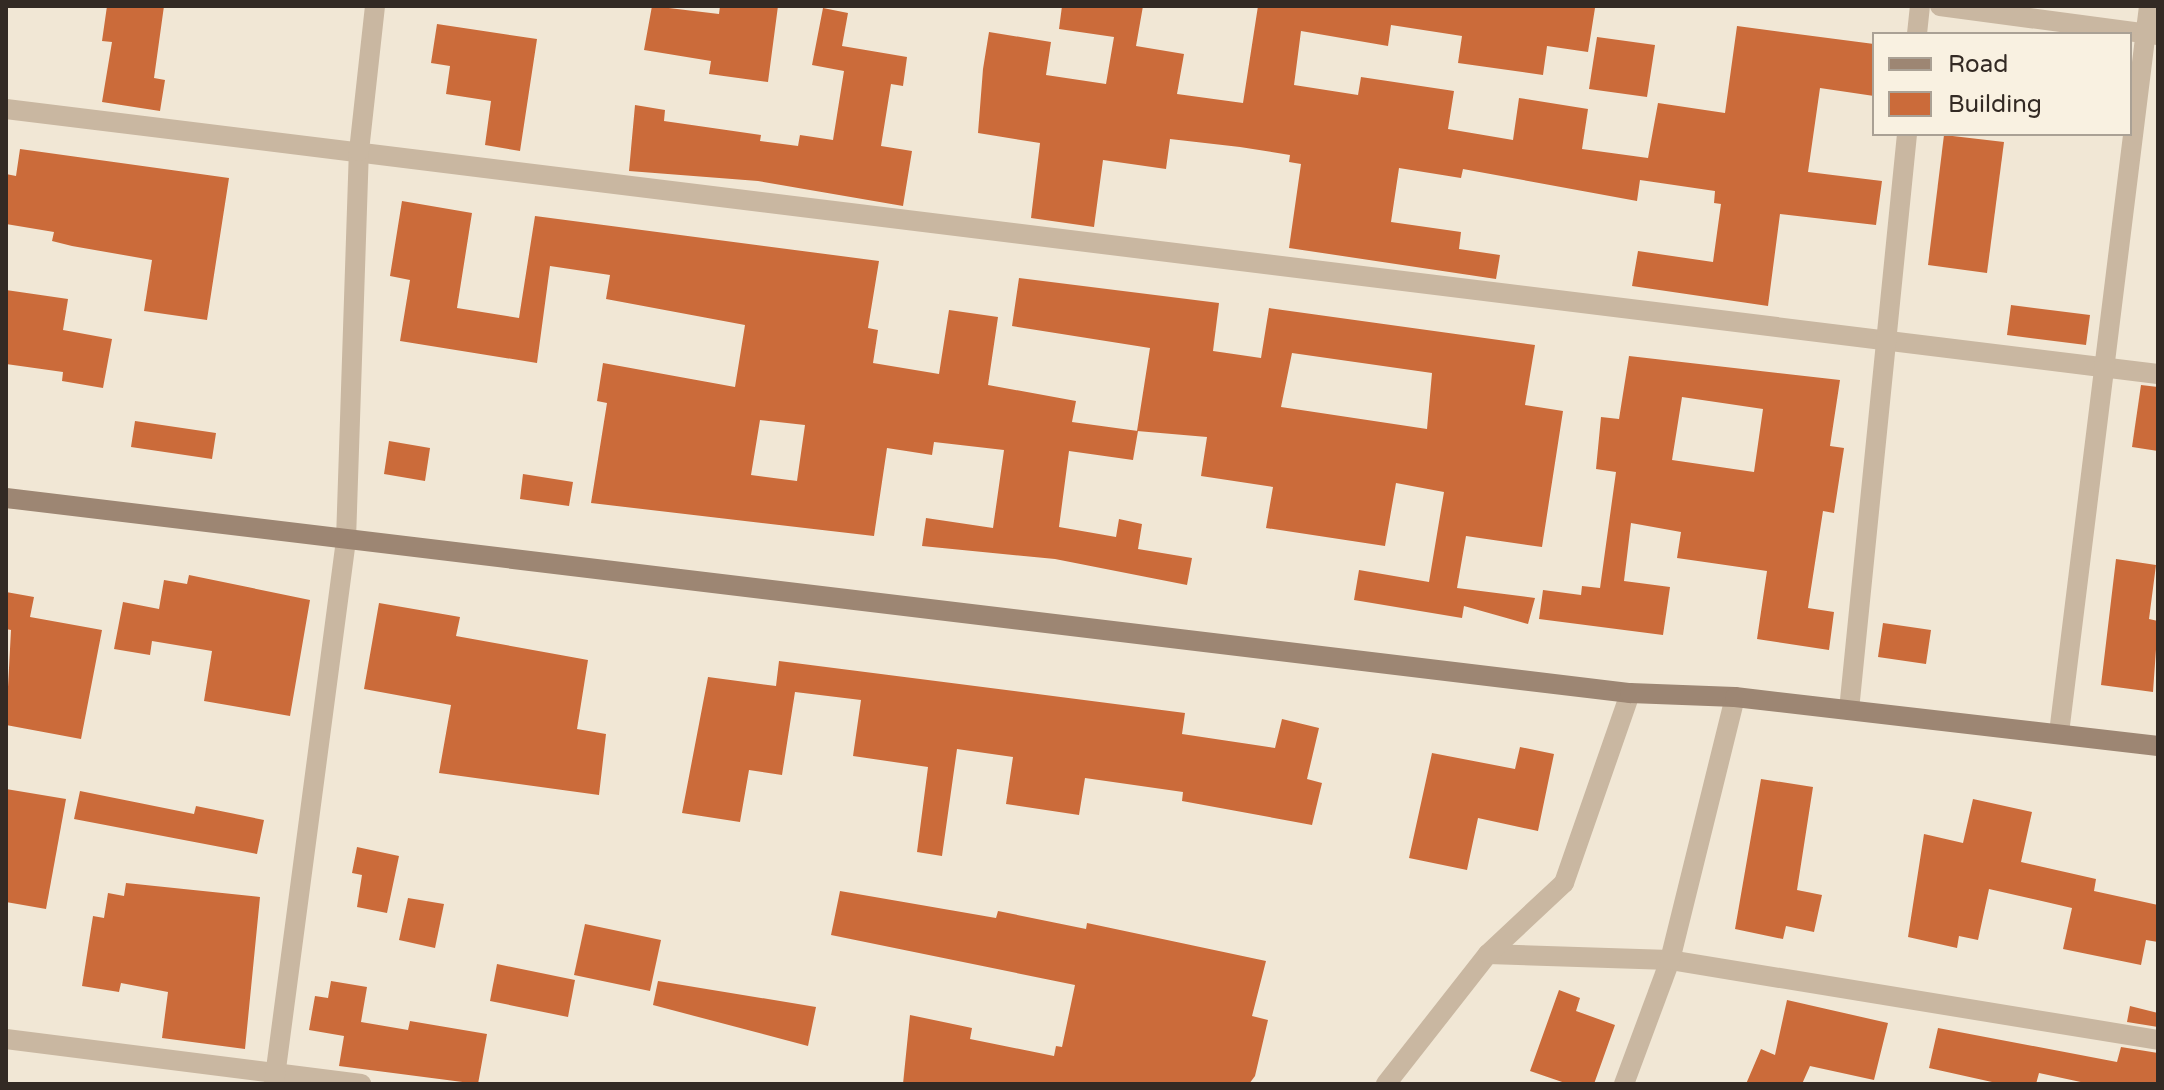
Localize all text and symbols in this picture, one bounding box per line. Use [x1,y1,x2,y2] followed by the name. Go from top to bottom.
[1872,32,2132,136] legend
[1948,50,2008,79] text: Road
[1948,90,2042,119] text: Building

